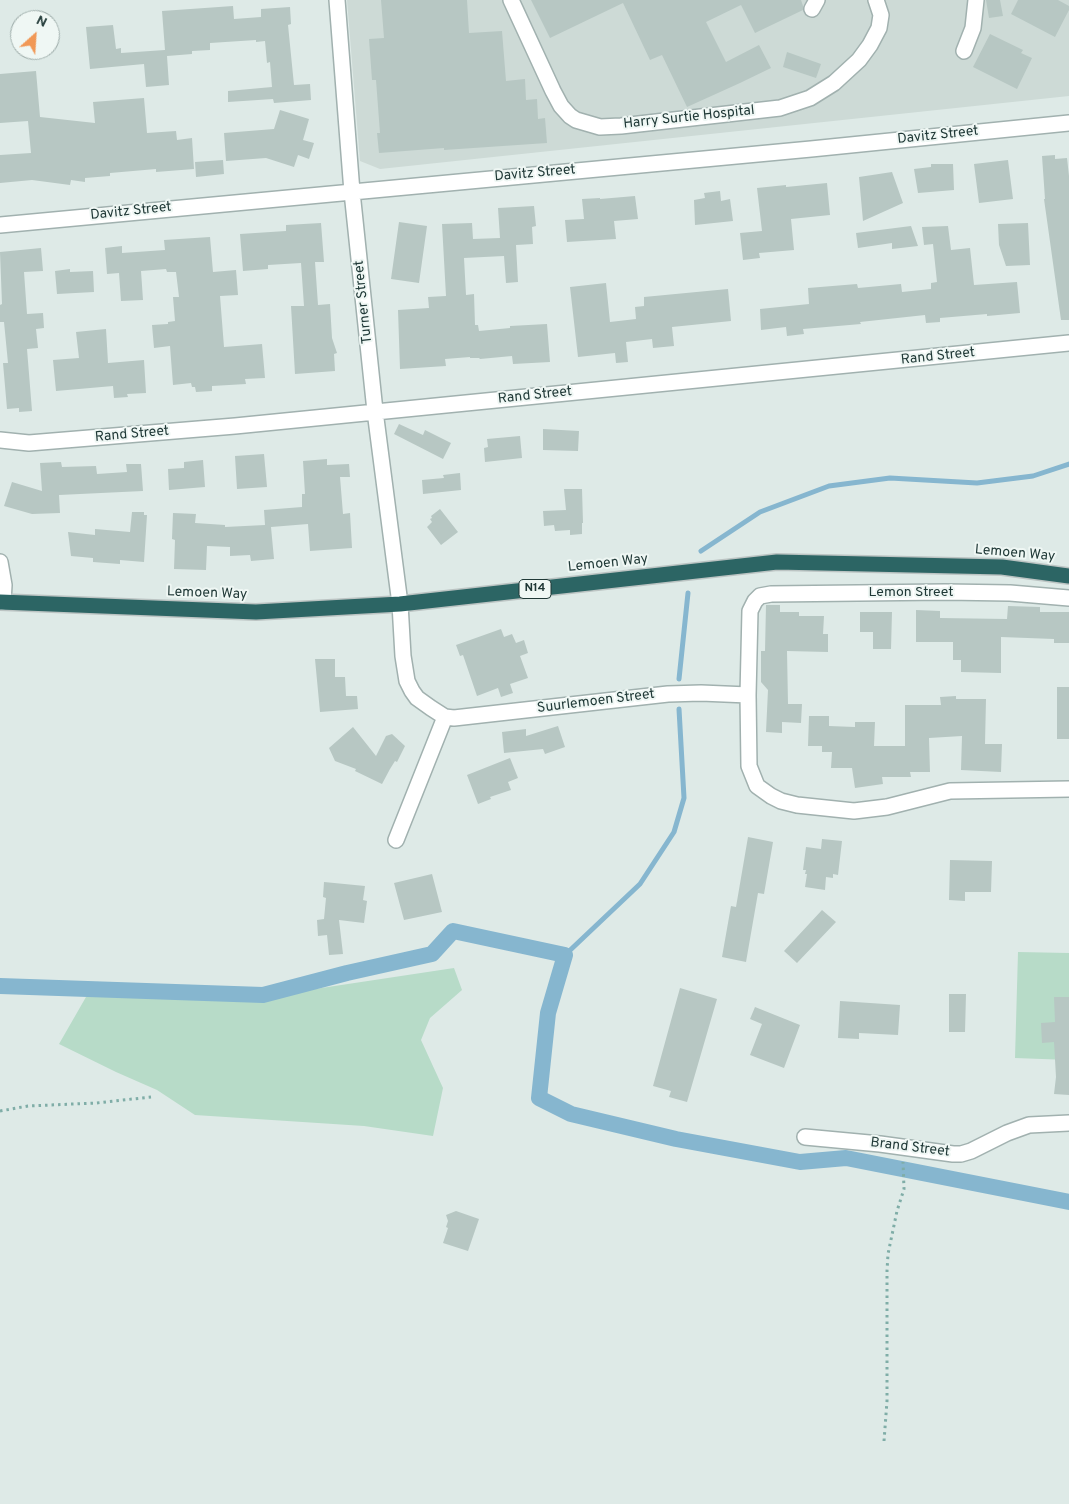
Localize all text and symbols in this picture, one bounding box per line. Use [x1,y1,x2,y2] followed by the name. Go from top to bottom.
[10,10,60,60] north arrow
[33,12,50,32] text: N
[623,103,755,133] street label: Harry Surtie Hospital
[897,123,979,149] street label: Davitz Street
[494,162,576,186] street label: Davitz Street
[90,199,172,225] street label: Davitz Street
[351,259,377,345] street label: Turner Street
[900,345,976,369] street label: Rand Street
[497,384,573,408] street label: Rand Street
[94,423,170,447] street label: Rand Street
[974,542,1056,566] street label: Lemoen Way
[567,551,649,577] street label: Lemoen Way
[519,580,551,598] road number: N14
[166,584,248,604] street label: Lemoen Way
[868,585,954,601] street label: Lemon Street
[536,686,656,718] street label: Suurlemoen Street
[869,1135,951,1161] street label: Brand Street

